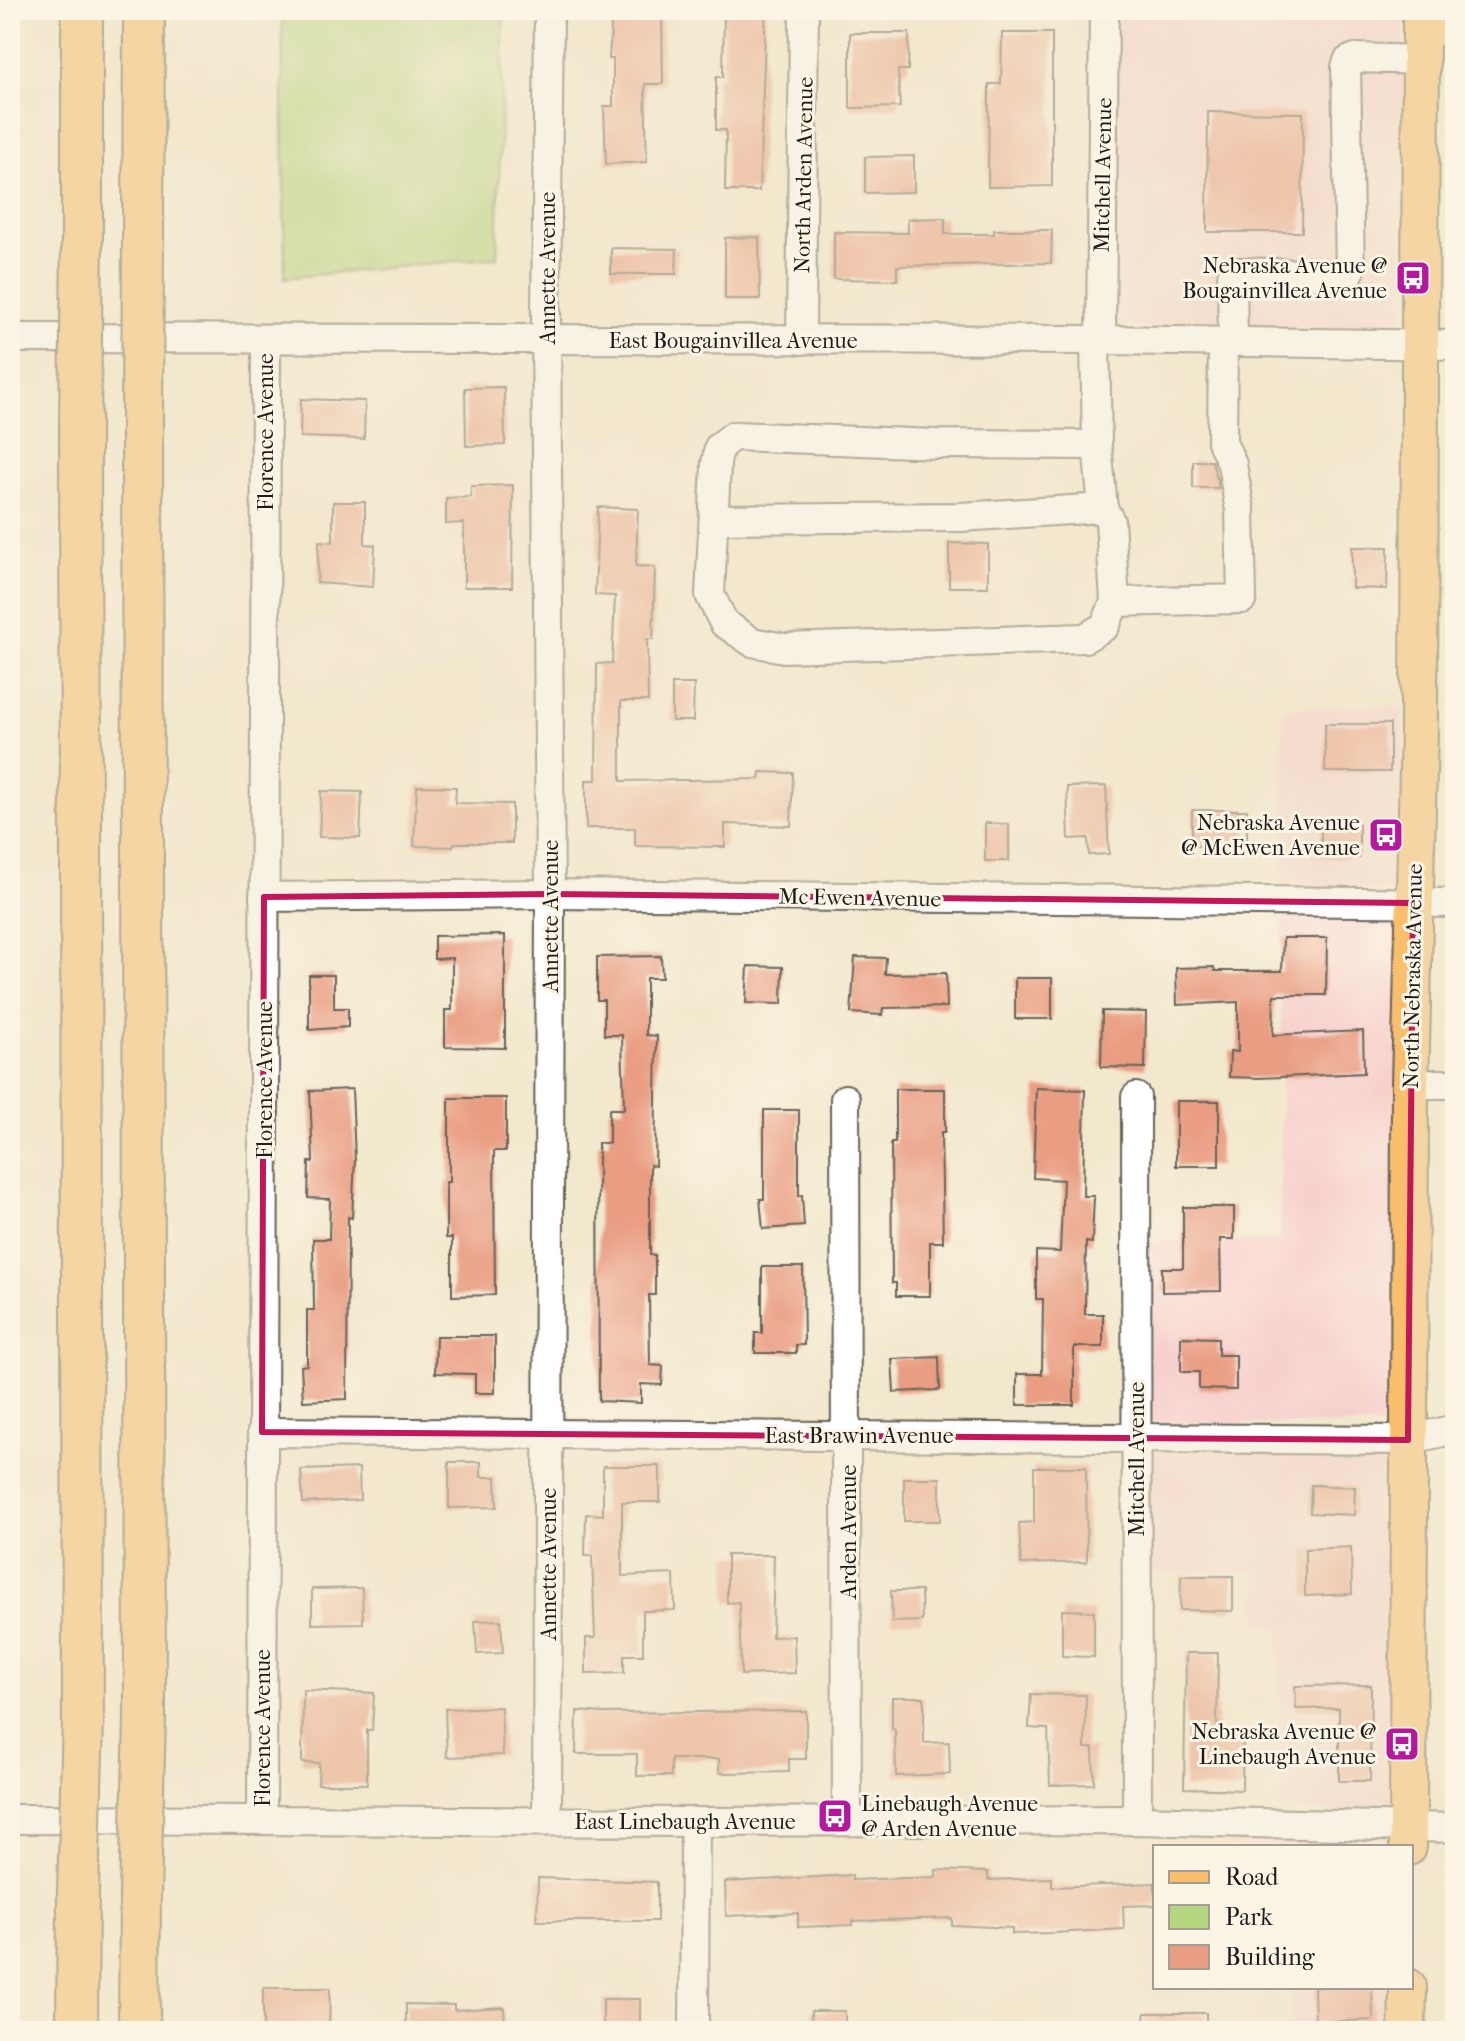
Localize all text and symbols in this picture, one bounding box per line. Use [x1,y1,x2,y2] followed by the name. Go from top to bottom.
[789,76,819,273] street label: North Arden Avenue
[1089,97,1117,253] street label: Mitchell Avenue
[535,191,561,345] street label: Annette Avenue
[1182,253,1387,304] place label: Nebraska Avenue @ Bougainvillea Avenue
[1394,259,1432,297] bus stop icon: Nebraska Avenue @ Bougainvillea Avenue
[608,328,858,354] street label: East Bougainvillea Avenue
[253,353,279,511] street label: Florence Avenue
[1181,810,1360,861] place label: Nebraska Avenue @ McEwen Avenue
[1367,816,1405,854] bus stop icon: Nebraska Avenue @ McEwen Avenue
[538,839,564,993] street label: Annette Avenue
[1398,863,1428,1089] street label: North Nebraska Avenue
[778,884,942,912] street label: Mc Ewen Avenue
[252,1001,278,1159] street label: Florence Avenue
[1124,1381,1150,1536] street label: Mitchell Avenue
[764,1423,954,1449] street label: East Brawin Avenue
[836,1465,862,1600] street label: Arden Avenue
[536,1487,562,1641] street label: Annette Avenue
[250,1649,276,1807] street label: Florence Avenue
[1192,1719,1376,1770] place label: Nebraska Avenue @ Linebaugh Avenue
[1383,1725,1421,1763] bus stop icon: Nebraska Avenue @ Linebaugh Avenue
[861,1791,1038,1842] place label: Linebaugh Avenue @ Arden Avenue
[816,1797,854,1835] bus stop icon: Linebaugh Avenue @ Arden Avenue
[574,1809,796,1835] street label: East Linebaugh Avenue
[1153,1845,1413,1989] legend
[1225,1863,1279,1891] text: Road
[1225,1903,1273,1931] text: Park
[1225,1943,1316,1971] text: Building

